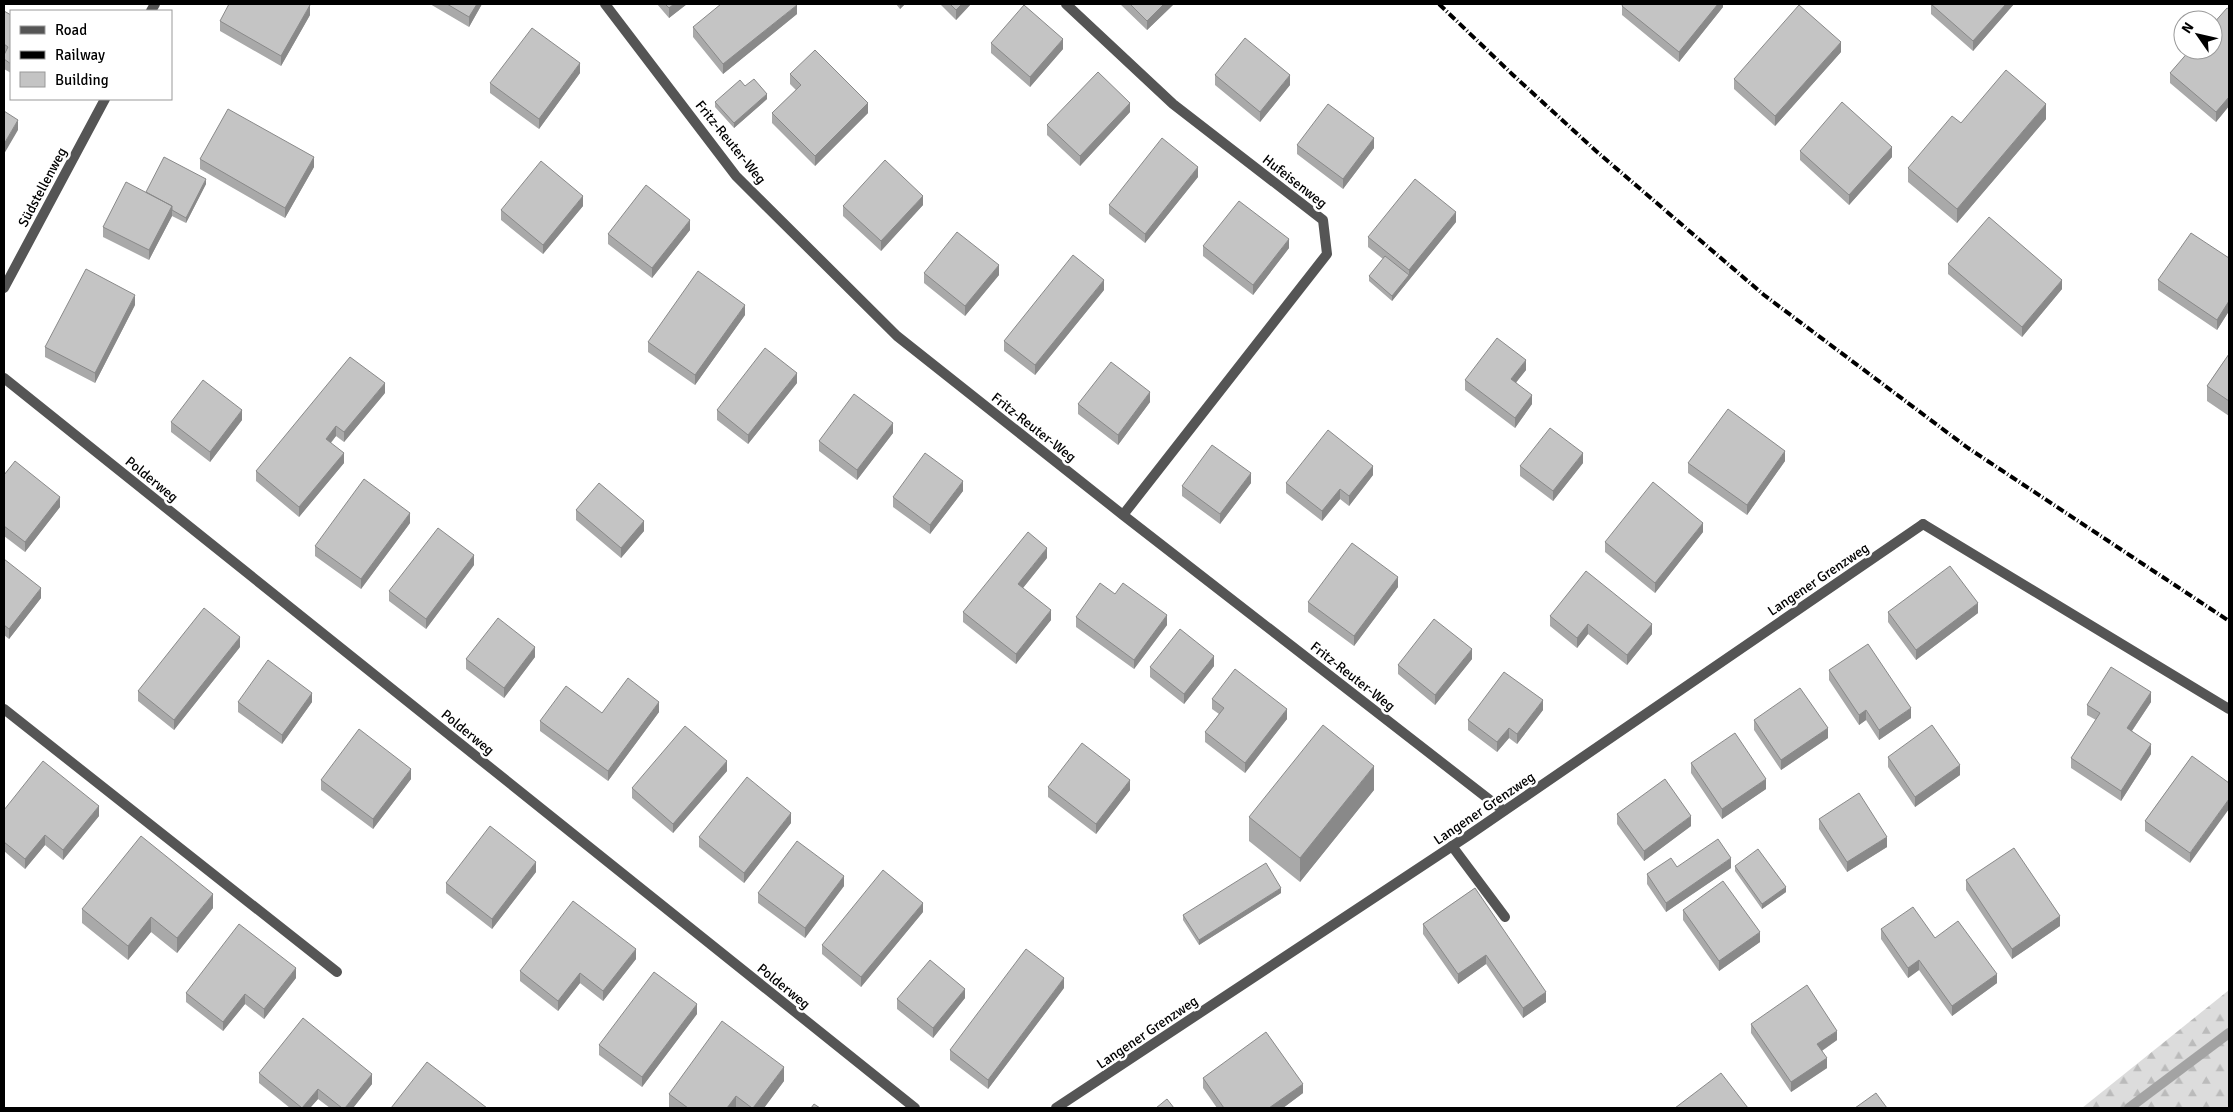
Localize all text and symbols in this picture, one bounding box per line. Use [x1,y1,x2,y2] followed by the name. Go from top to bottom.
[10,10,172,100] legend
[2173,10,2223,60] north arrow
[2178,19,2197,37] text: N
[55,21,87,39] text: Road
[55,46,105,64] text: Railway
[55,71,109,89] text: Building
[692,97,770,188] street label: Fritz-Reuter-Weg
[14,145,70,230] street label: Südstellenweg
[1259,151,1330,212] street label: Hufeisenweg
[988,389,1079,466] street label: Fritz-Reuter-Weg
[122,453,182,506] street label: Polderweg
[1764,539,1872,620] street label: Langener Grenzweg
[1307,638,1398,715] street label: Fritz-Reuter-Weg
[438,706,498,759] street label: Polderweg
[1430,768,1538,849] street label: Langener Grenzweg
[754,960,814,1013] street label: Polderweg
[1093,992,1201,1073] street label: Langener Grenzweg

